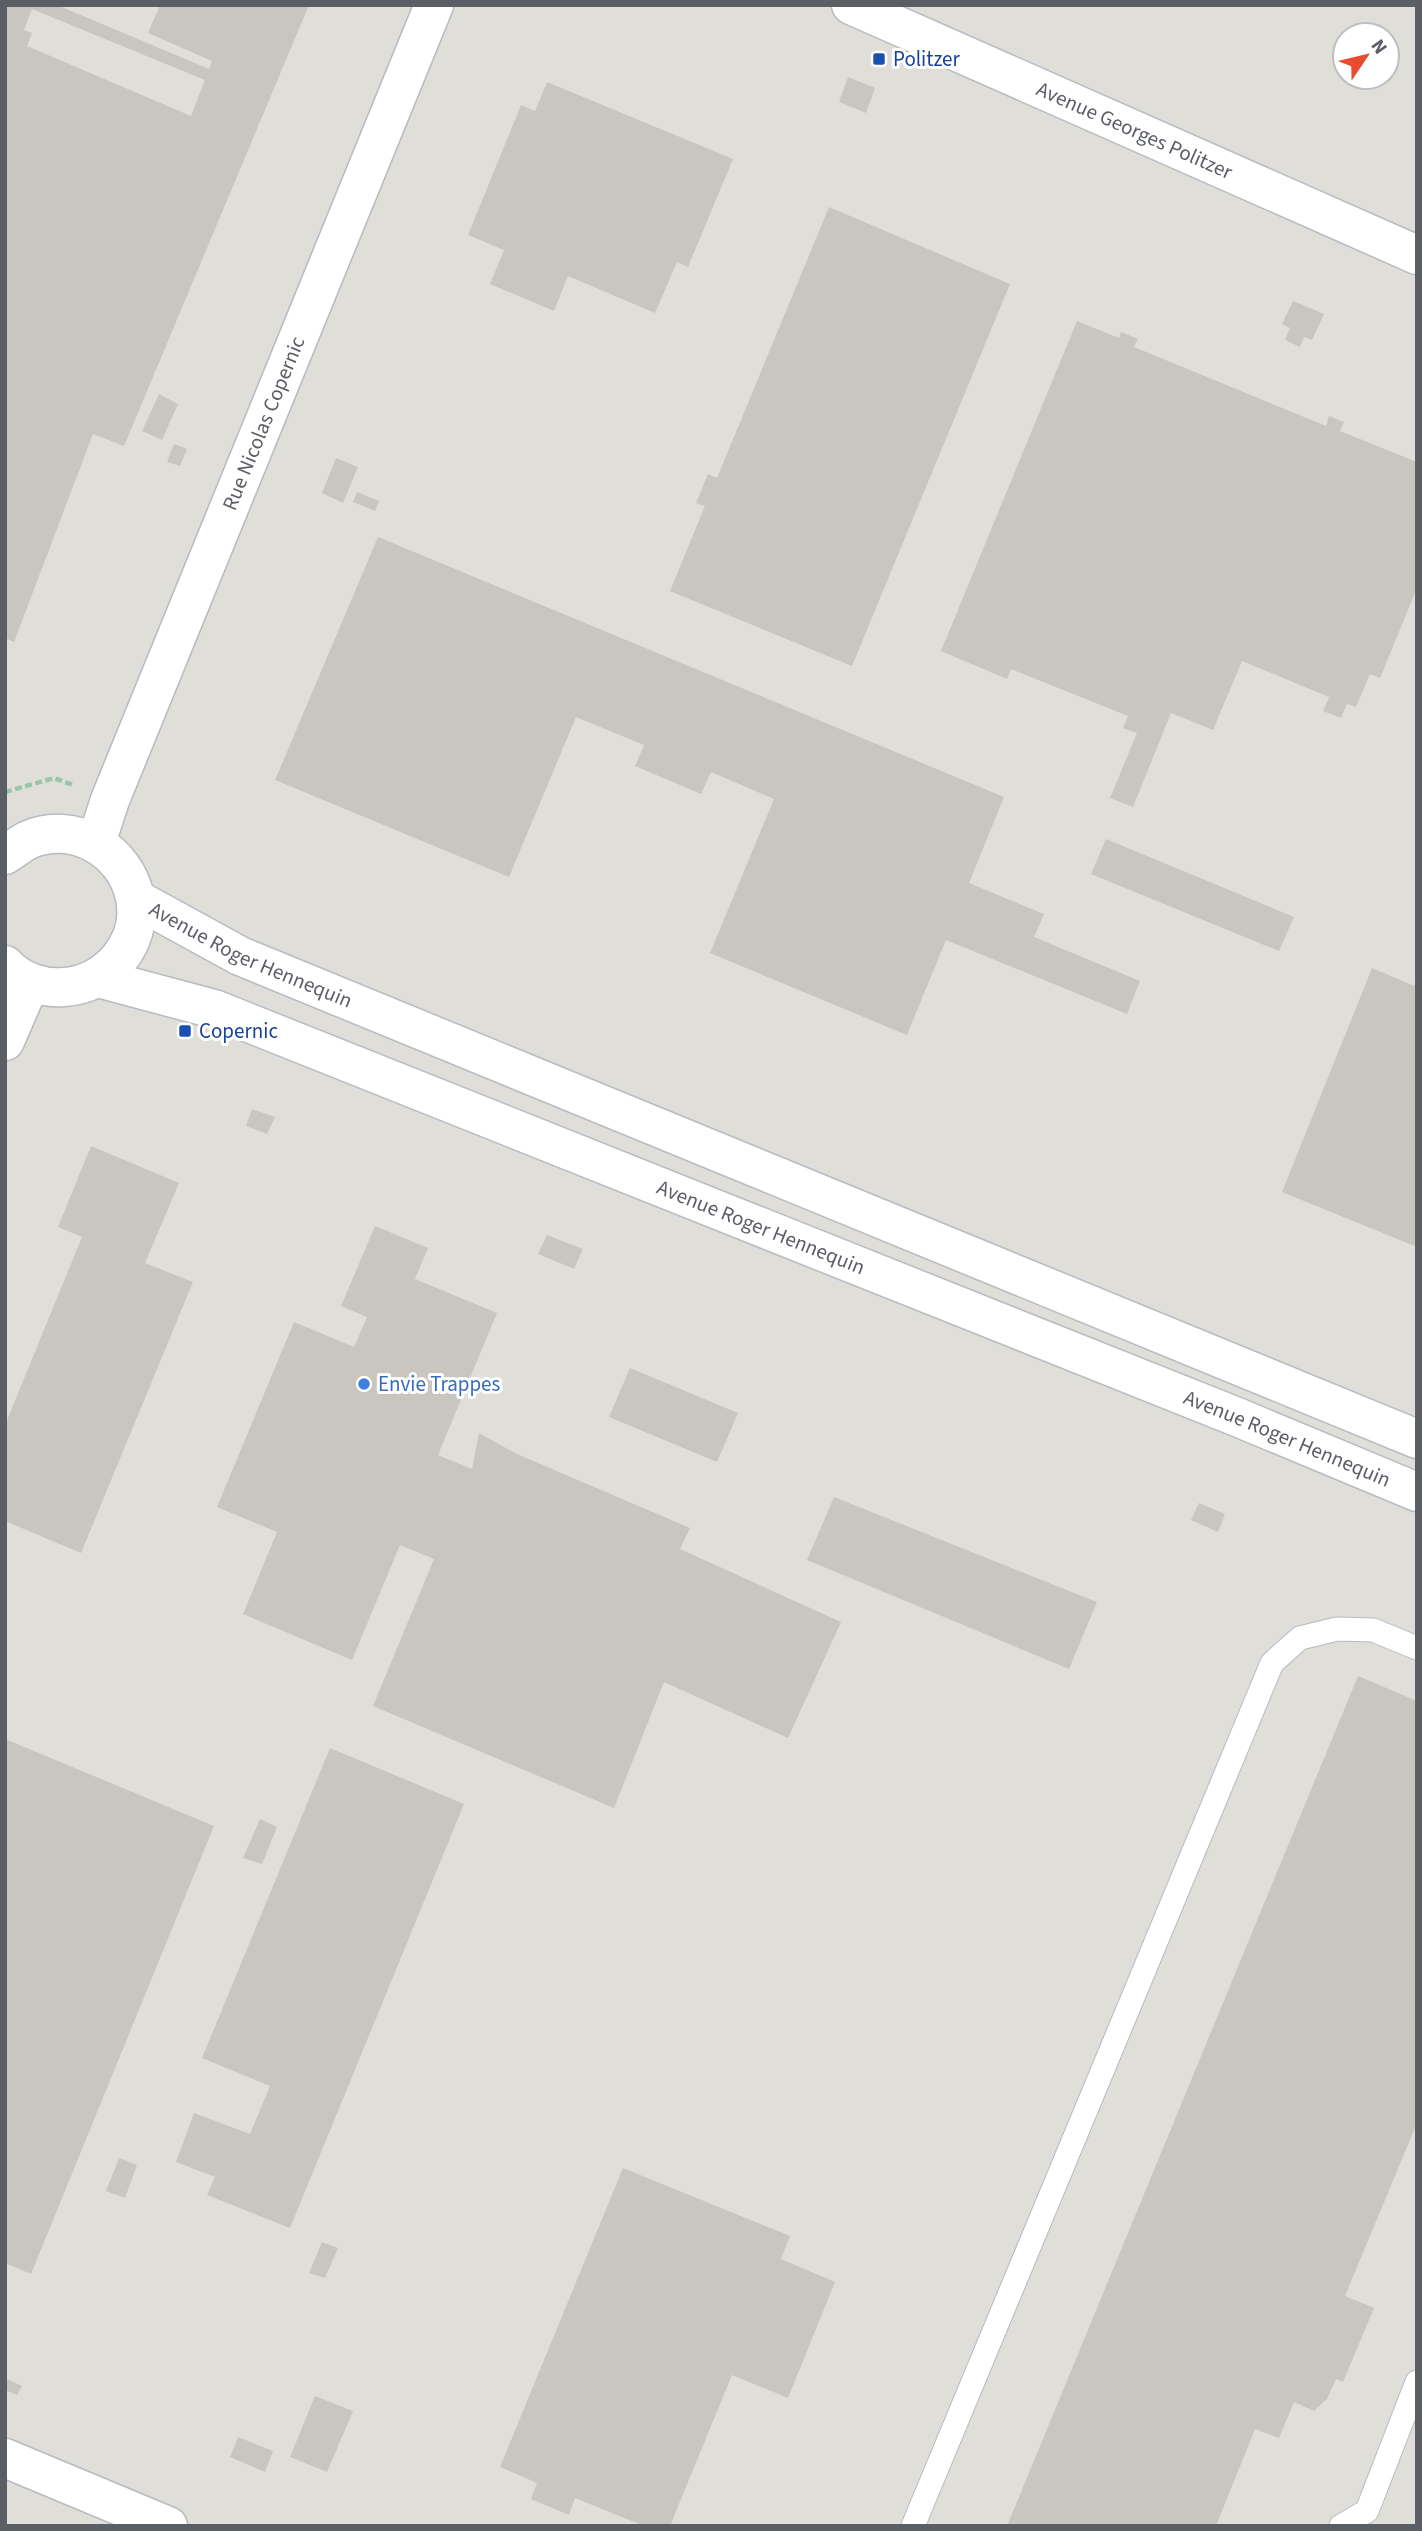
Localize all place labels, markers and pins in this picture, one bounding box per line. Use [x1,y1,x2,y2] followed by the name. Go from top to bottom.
[893,44,961,74] place label: Politzer
[871,51,887,67] marker: Politzer
[199,1016,278,1046] place label: Copernic
[177,1023,193,1039] marker: Copernic
[378,1369,501,1399] place label: Envie Trappes
[356,1376,372,1392] marker: Envie Trappes

